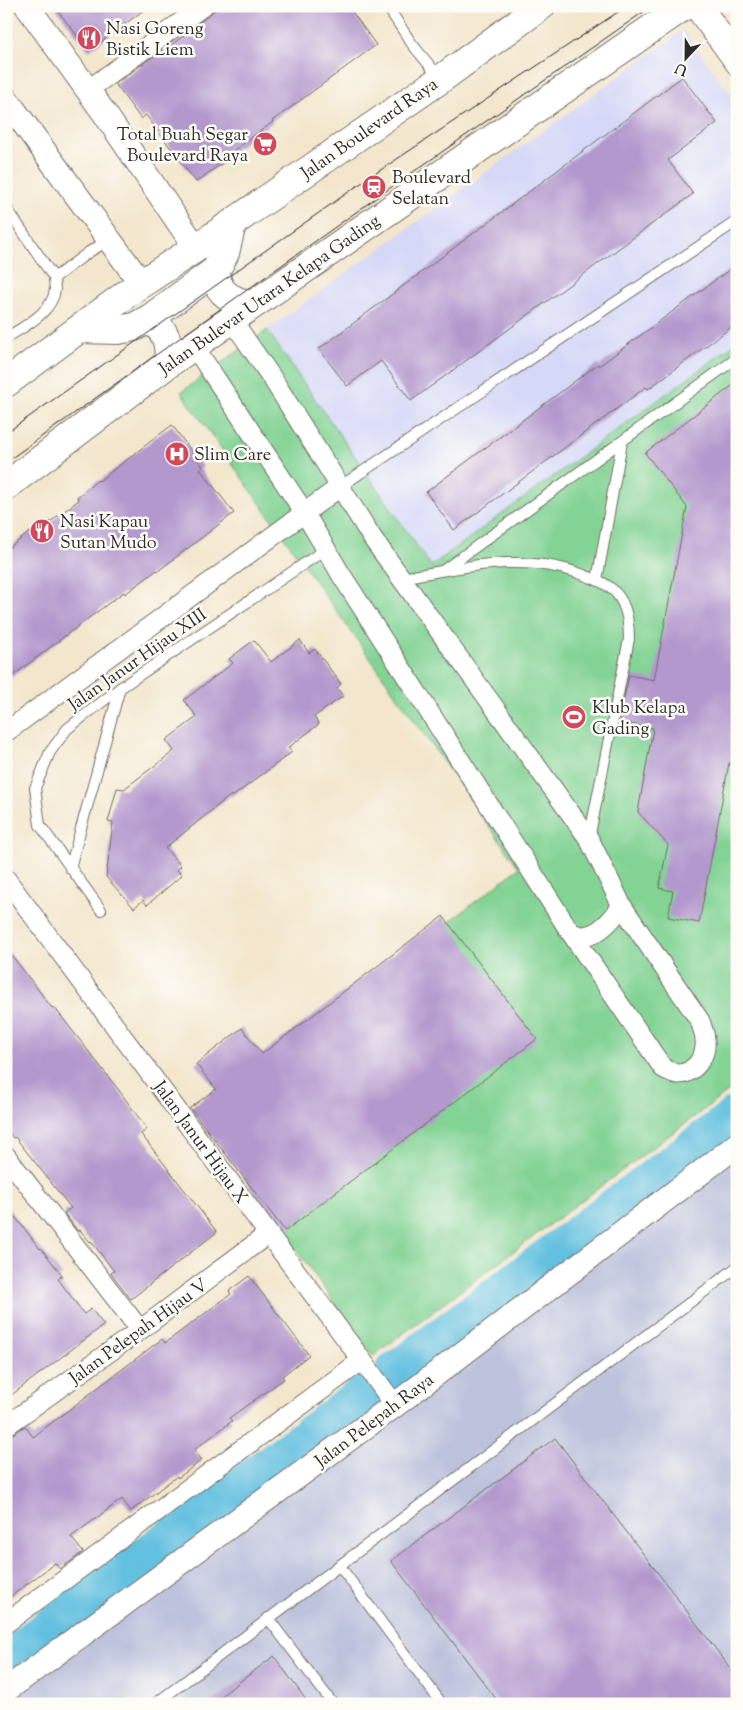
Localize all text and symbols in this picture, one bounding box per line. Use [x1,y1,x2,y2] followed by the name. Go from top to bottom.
[106,17,204,64] place label: Nasi Goreng Bistik Liem
[76,25,102,51] restaurant icon: Nasi Goreng Bistik Liem
[660,32,710,82] north arrow
[672,57,691,80] text: U
[295,72,444,187] street label: Jalan Boulevard Raya
[117,123,248,170] place label: Total Buah Segar Boulevard Raya
[252,131,278,157] supermarket icon: Total Buah Segar Boulevard Raya
[392,166,471,213] place label: Boulevard Selatan
[361,174,387,200] station icon: Boulevard Selatan
[153,209,386,383] street label: Jalan Bulevar Utara Kelapa Gading
[164,441,190,467] hospital icon: Slim Care
[194,443,271,469] place label: Slim Care
[60,510,157,557] place label: Nasi Kapau Sutan Mudo
[29,518,55,544] restaurant icon: Nasi Kapau Sutan Mudo
[63,603,213,719] street label: Jalan Janur Hijau XIII
[592,696,686,743] place label: Klub Kelapa Gading
[561,704,587,730] sports icon: Klub Kelapa Gading
[145,1076,253,1210] street label: Jalan Janur Hijau X
[64,1273,214,1392] street label: Jalan Pelepah Hijau V
[309,1368,440,1476] street label: Jalan Pelepah Raya

